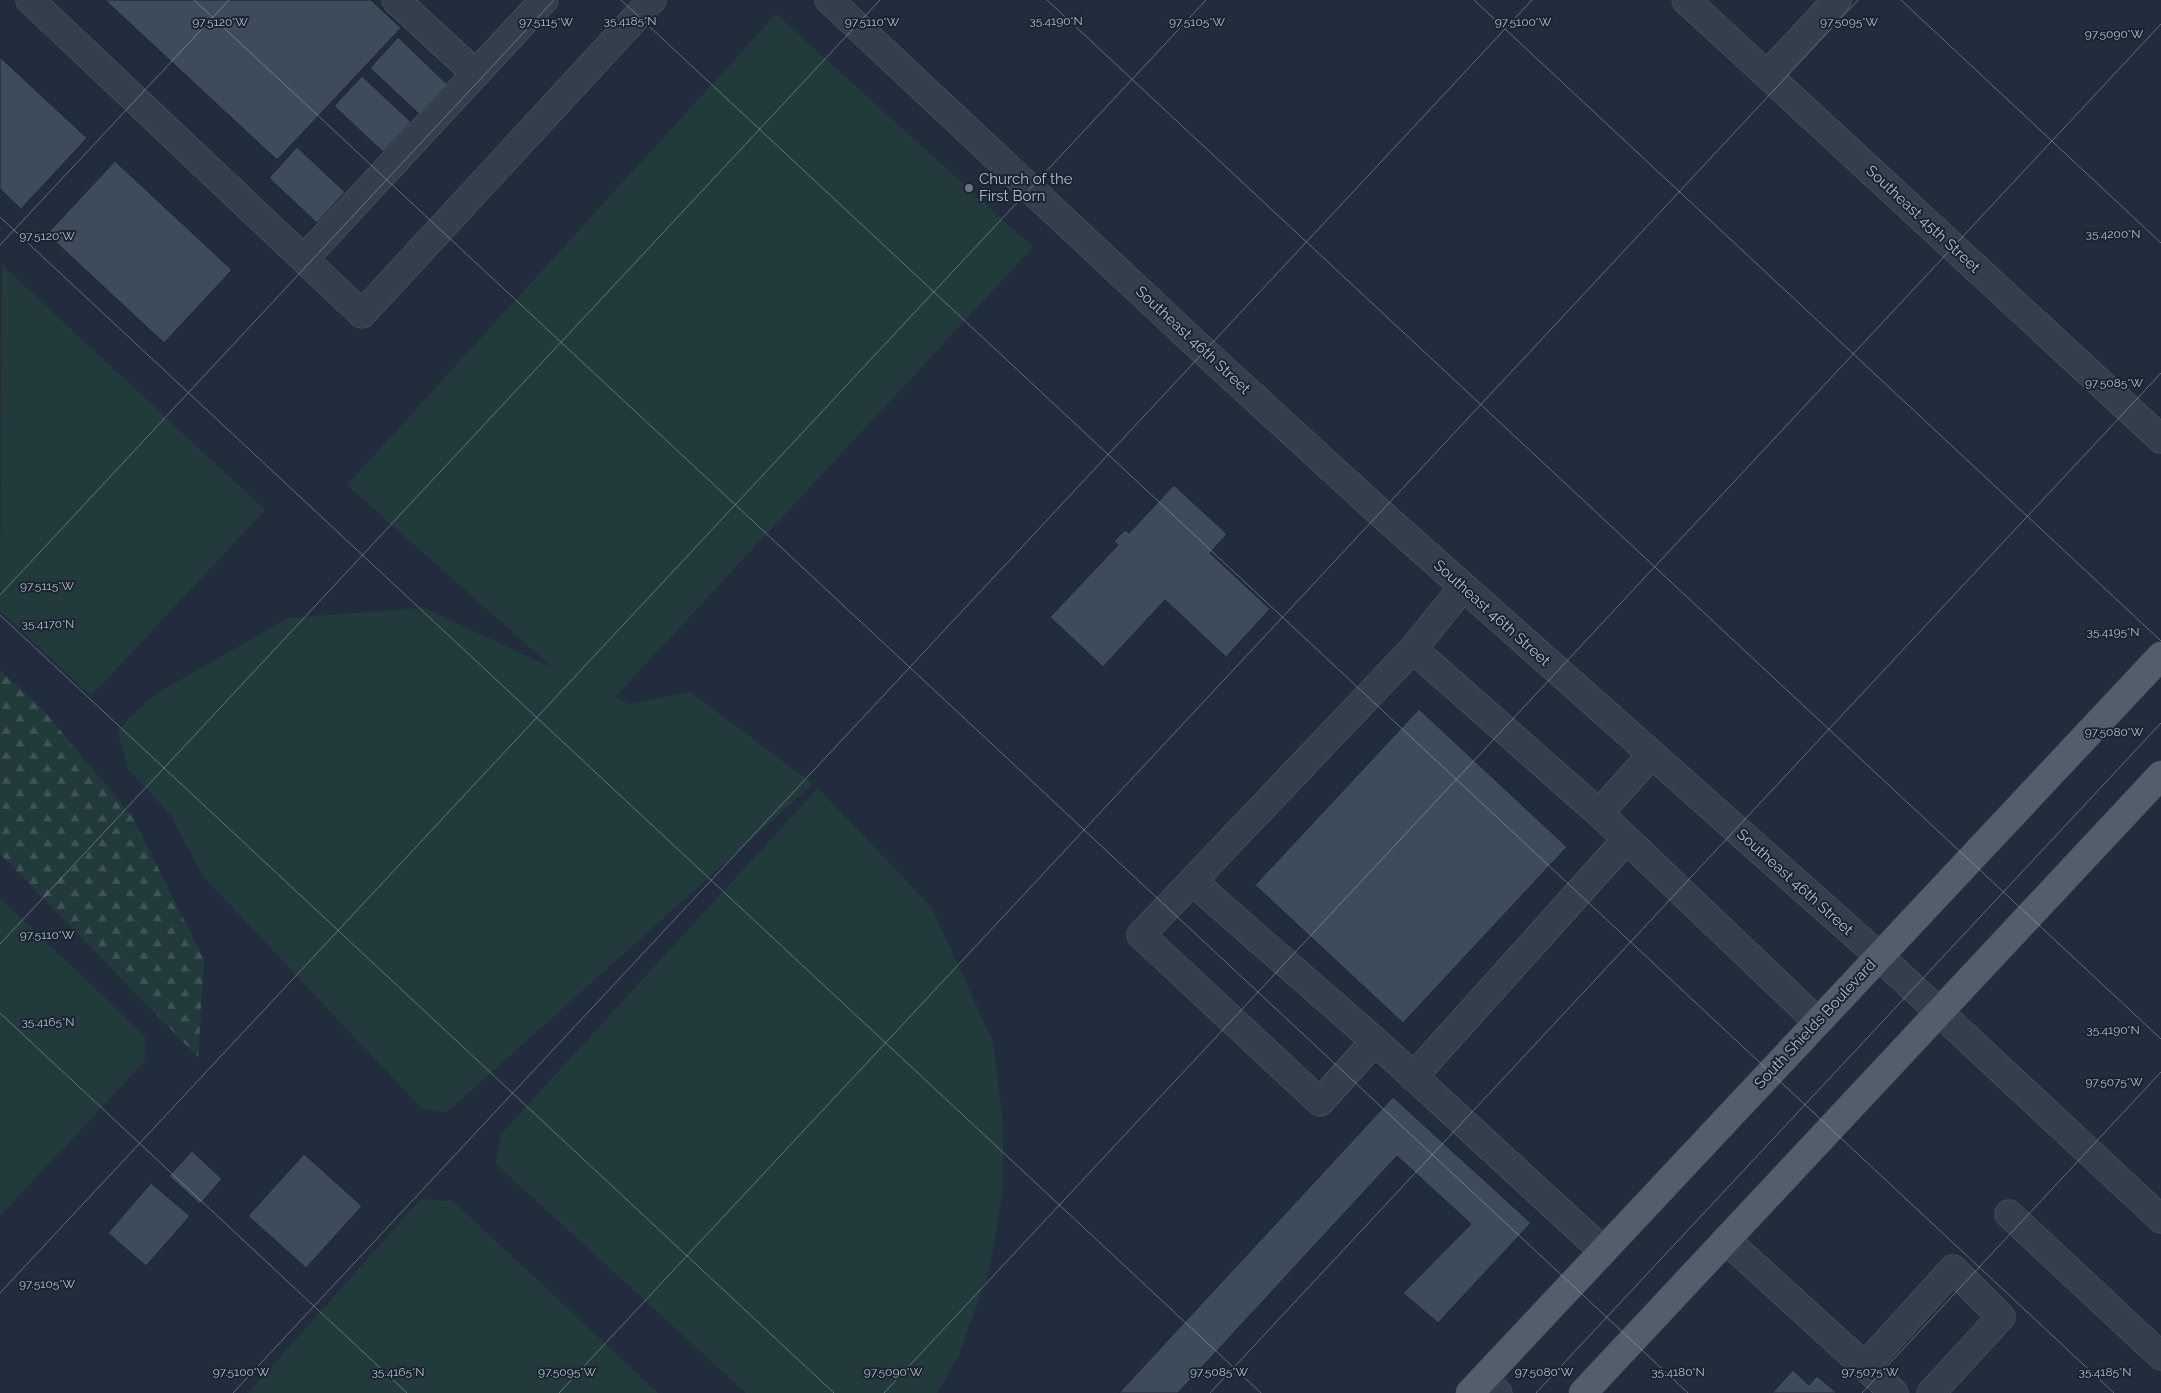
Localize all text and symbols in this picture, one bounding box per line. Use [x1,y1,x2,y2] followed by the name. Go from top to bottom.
[603,14,657,28] text: 35.4185°N
[1029,14,1083,28] text: 35.4190°N
[192,15,248,29] text: 97.5120°W
[519,15,573,29] text: 97.5115°W
[845,15,900,29] text: 97.5110°W
[1169,15,1226,29] text: 97.5105°W
[1495,15,1552,29] text: 97.5100°W
[1820,15,1878,29] text: 97.5095°W
[2085,27,2144,41] text: 97.5090°W
[1862,161,1984,277] street label: Southeast 45th Street
[979,170,1073,205] place label: Church of the First Born
[963,182,975,194] marker: Church of the First Born
[2086,227,2140,241] text: 35.4200°N
[19,229,75,243] text: 97.5120°W
[1132,282,1254,398] street label: Southeast 46th Street
[2085,376,2144,390] text: 97.5085°W
[1430,556,1554,670] street label: Southeast 46th Street
[20,579,74,593] text: 97.5115°W
[22,617,74,631] text: 35.4170°N
[2087,625,2139,639] text: 35.4195°N
[2085,725,2144,739] text: 97.5080°W
[1733,825,1857,939] street label: Southeast 46th Street
[20,928,75,942] text: 97.5110°W
[1751,956,1879,1092] street label: South Shields Boulevard
[21,1015,75,1029] text: 35.4165°N
[2086,1023,2140,1037] text: 35.4190°N
[2085,1075,2143,1089] text: 97.5075°W
[19,1277,76,1291] text: 97.5105°W
[213,1365,270,1379] text: 97.5100°W
[371,1365,425,1379] text: 35.4165°N
[538,1365,596,1379] text: 97.5095°W
[864,1365,923,1379] text: 97.5090°W
[1190,1365,1249,1379] text: 97.5085°W
[1515,1365,1574,1379] text: 97.5080°W
[1651,1365,1705,1379] text: 35.4180°N
[1841,1365,1899,1379] text: 97.5075°W
[2078,1365,2132,1379] text: 35.4185°N

